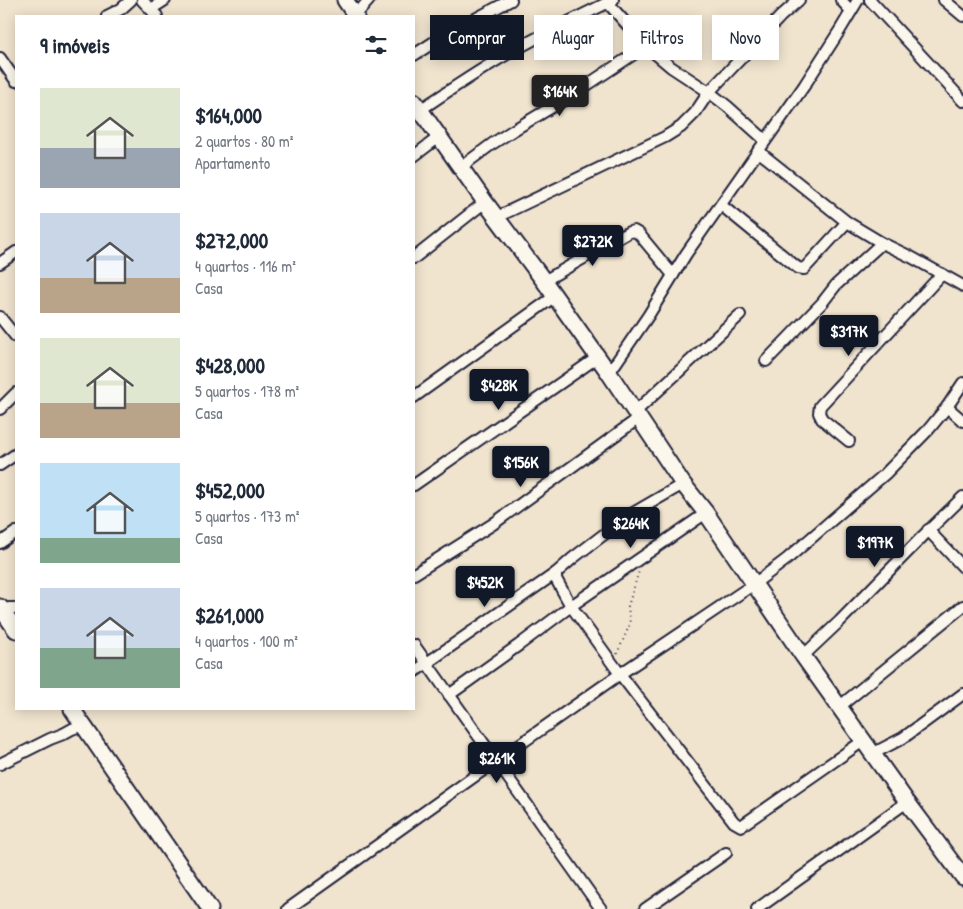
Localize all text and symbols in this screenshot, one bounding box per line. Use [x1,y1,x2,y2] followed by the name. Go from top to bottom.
[430,15,524,60] chip: Comprar
[534,15,613,60] chip: Alugar
[623,15,702,60] chip: Filtros
[712,15,779,60] chip: Novo
[40,31,110,60] text: 9 imóveis
[362,31,390,59] icon: filters
[525,74,595,117] pin: $164K
[543,80,577,102] text: $164K
[195,101,262,130] text: $164,000
[80,108,140,168] icon: home
[195,130,293,152] text: 2 quartos · 80 m²
[195,152,270,174] text: Apartamento
[558,224,628,267] pin: $272K
[195,226,268,255] text: $272,000
[573,230,613,252] text: $272K
[80,233,140,293] icon: home
[195,255,296,277] text: 4 quartos · 116 m²
[195,277,222,299] text: Casa
[814,314,884,357] pin: $317K
[830,320,868,342] text: $317K
[195,351,265,380] text: $428,000
[80,358,140,418] icon: home
[464,368,534,411] pin: $428K
[481,374,517,396] text: $428K
[195,380,299,402] text: 5 quartos · 178 m²
[195,402,222,424] text: Casa
[486,446,556,488] pin: $156K
[503,451,539,473] text: $156K
[195,476,265,505] text: $452,000
[80,483,140,543] icon: home
[195,505,300,527] text: 5 quartos · 173 m²
[596,506,666,549] pin: $264K
[613,512,649,534] text: $264K
[840,526,910,568] pin: $197K
[195,527,222,549] text: Casa
[857,531,893,553] text: $197K
[450,566,520,608] pin: $452K
[467,571,503,593] text: $452K
[195,601,264,630] text: $261,000
[80,608,140,668] icon: home
[195,630,298,652] text: 4 quartos · 100 m²
[195,652,222,674] text: Casa
[462,742,532,784] pin: $261K
[479,747,515,769] text: $261K

